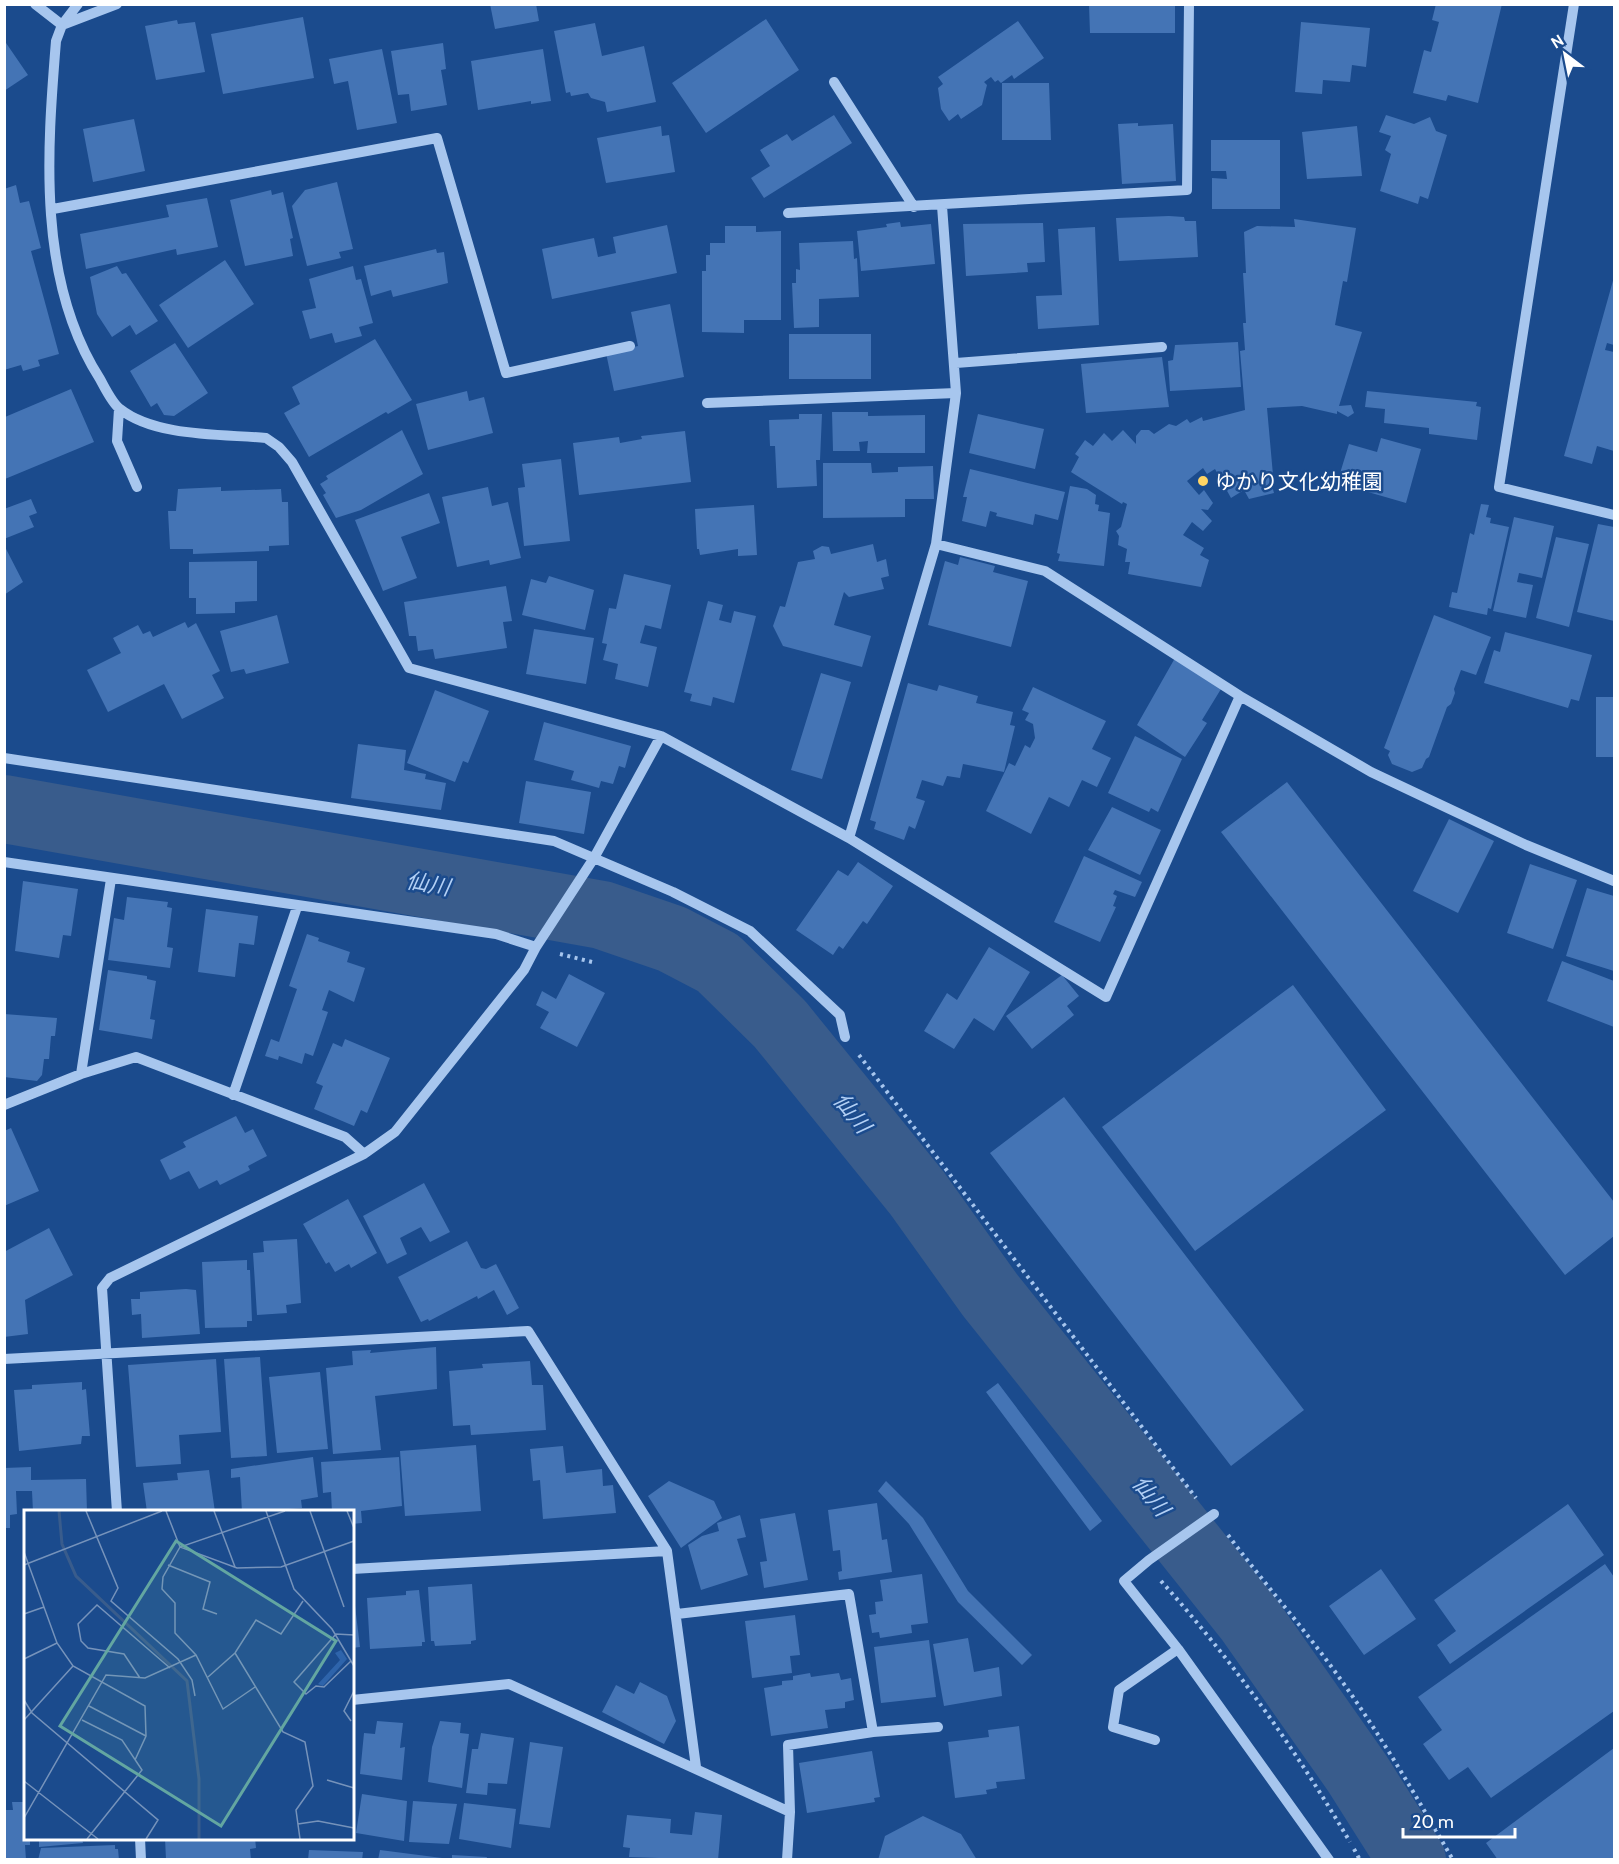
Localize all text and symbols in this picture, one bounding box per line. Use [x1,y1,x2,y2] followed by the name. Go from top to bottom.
[1535,24,1595,84] north arrow
[1547,31,1567,53] text: N
[1215,469,1383,494] place label: ゆかり文化幼稚園
[1196,474,1210,488] marker: ゆかり文化幼稚園
[404,867,454,901] water label: 仙川
[828,1087,878,1140] water label: 仙川
[1127,1470,1177,1523] water label: 仙川
[24,1510,354,1840] inset map
[1403,1801,1516,1839] scale bar
[1412,1811,1454,1833] text: 20 m

